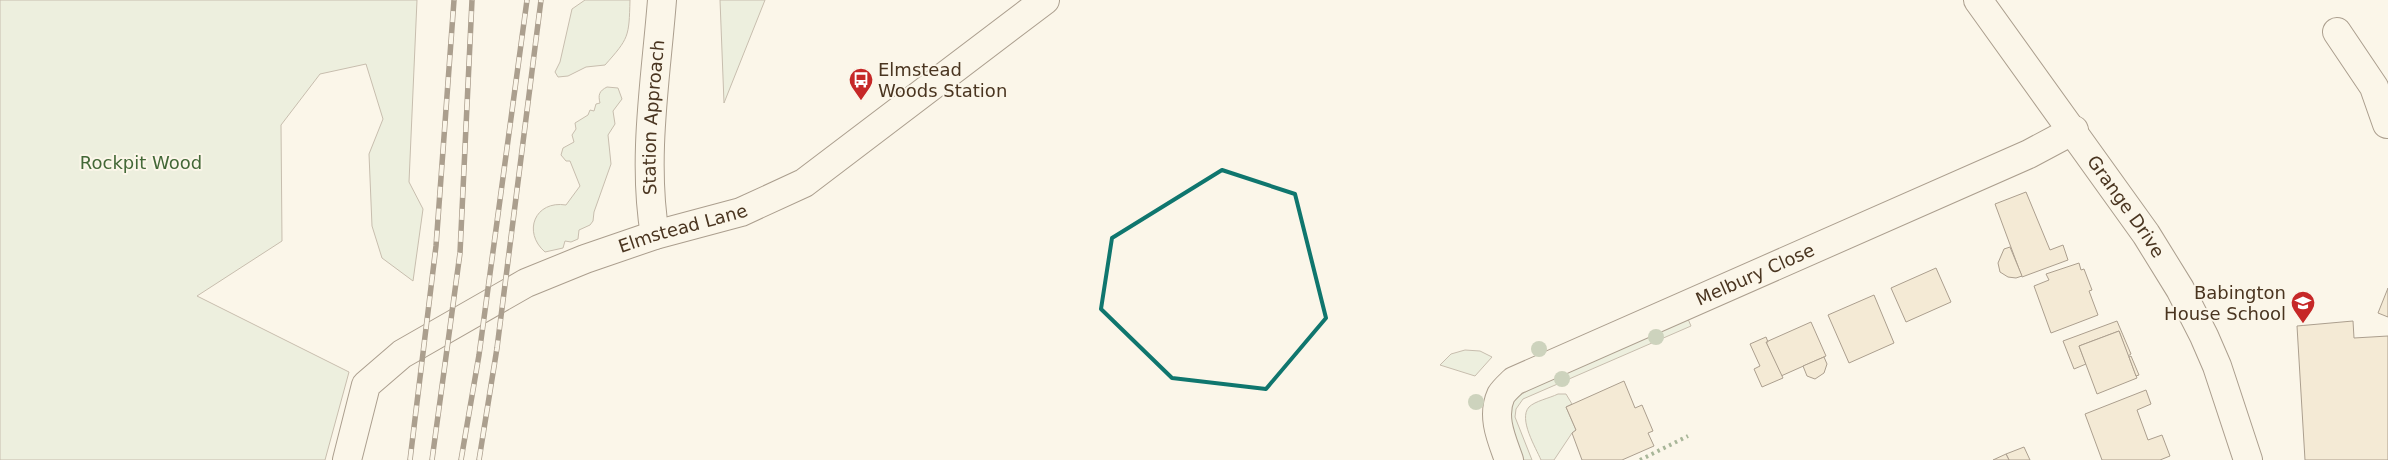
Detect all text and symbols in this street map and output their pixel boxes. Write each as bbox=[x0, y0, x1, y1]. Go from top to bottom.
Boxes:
street label: Station Approach bbox=[639, 39, 668, 196]
place label: Elmstead Woods Station bbox=[878, 59, 1007, 101]
bus stop icon: Elmstead Woods Station bbox=[848, 67, 874, 101]
street label: Grange Drive bbox=[2083, 151, 2169, 261]
park label: Rockpit Wood bbox=[80, 152, 202, 173]
street label: Elmstead Lane bbox=[615, 199, 751, 257]
street label: Melbury Close bbox=[1692, 239, 1817, 310]
place label: Babington House School bbox=[2164, 282, 2286, 324]
school or university icon: Babington House School bbox=[2290, 290, 2316, 324]

